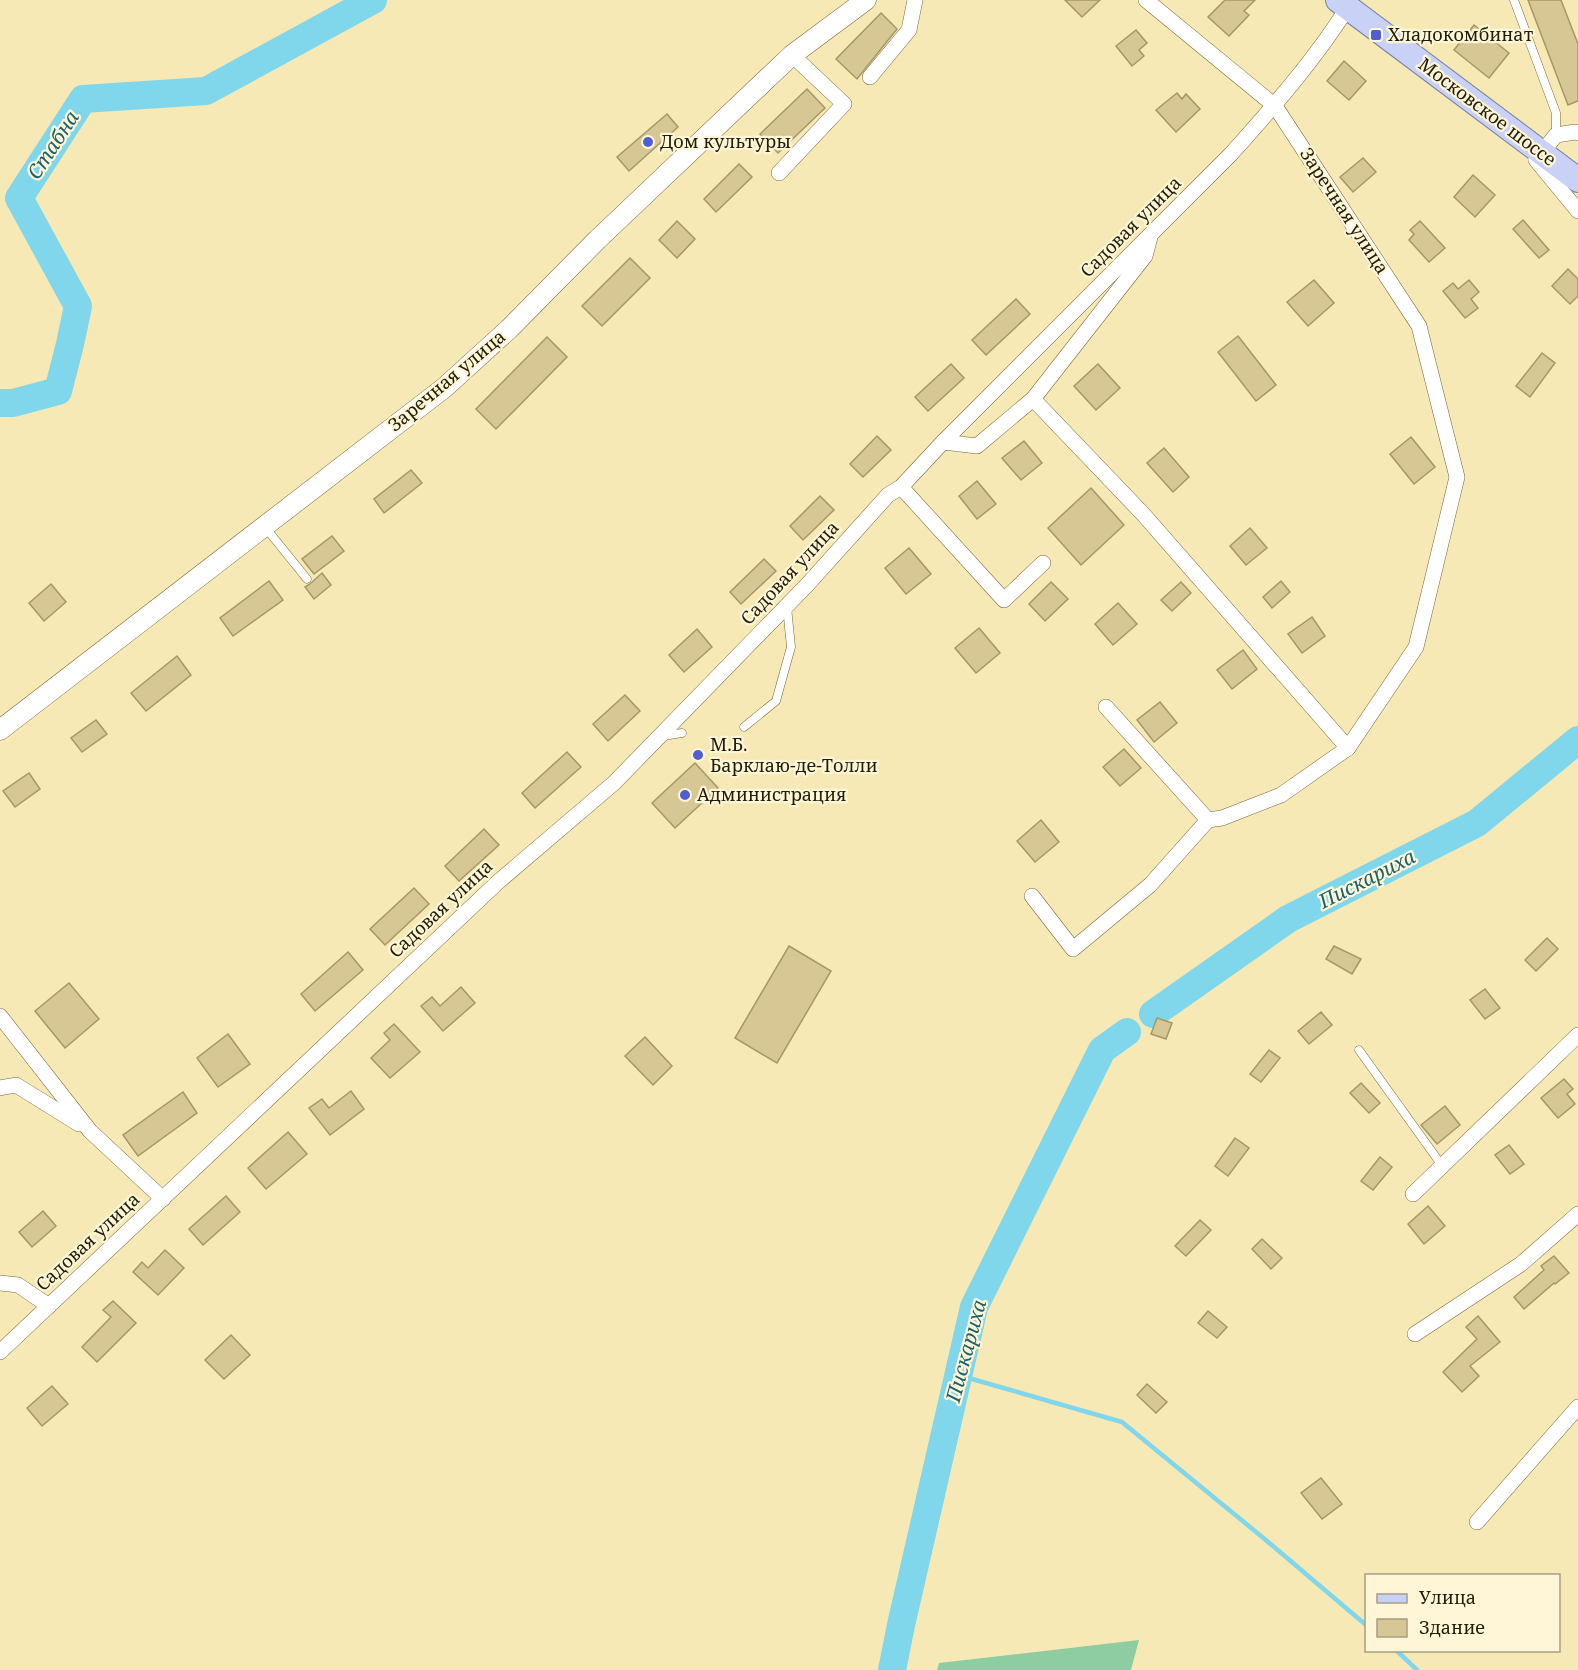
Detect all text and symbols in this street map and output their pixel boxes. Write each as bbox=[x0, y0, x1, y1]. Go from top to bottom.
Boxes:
place label: Хладокомбинат bbox=[1388, 22, 1534, 46]
marker: Хладокомбинат bbox=[1369, 28, 1383, 42]
street label: Московское шоссе bbox=[1414, 52, 1561, 171]
water label: Стабна bbox=[20, 105, 85, 184]
place label: Дом культуры bbox=[660, 129, 791, 153]
marker: Дом культуры bbox=[641, 135, 655, 149]
street label: Заречная улица bbox=[1295, 143, 1395, 278]
street label: Садовая улица bbox=[1075, 171, 1186, 282]
street label: Заречная улица bbox=[383, 324, 510, 436]
street label: Садовая улица bbox=[735, 515, 844, 629]
place label: М.Б. Барклаю-де-Толли bbox=[710, 732, 878, 777]
marker: М.Б. Барклаю-де-Толли bbox=[691, 748, 705, 762]
place label: Администрация bbox=[697, 782, 846, 806]
marker: Администрация bbox=[678, 788, 692, 802]
water label: Пискариха bbox=[1313, 843, 1420, 915]
street label: Садовая улица bbox=[383, 854, 497, 963]
street label: Садовая улица bbox=[30, 1187, 144, 1296]
water label: Пискариха bbox=[939, 1297, 992, 1406]
legend bbox=[1365, 1574, 1560, 1652]
text: Улица bbox=[1419, 1585, 1476, 1609]
text: Здание bbox=[1419, 1615, 1485, 1639]

